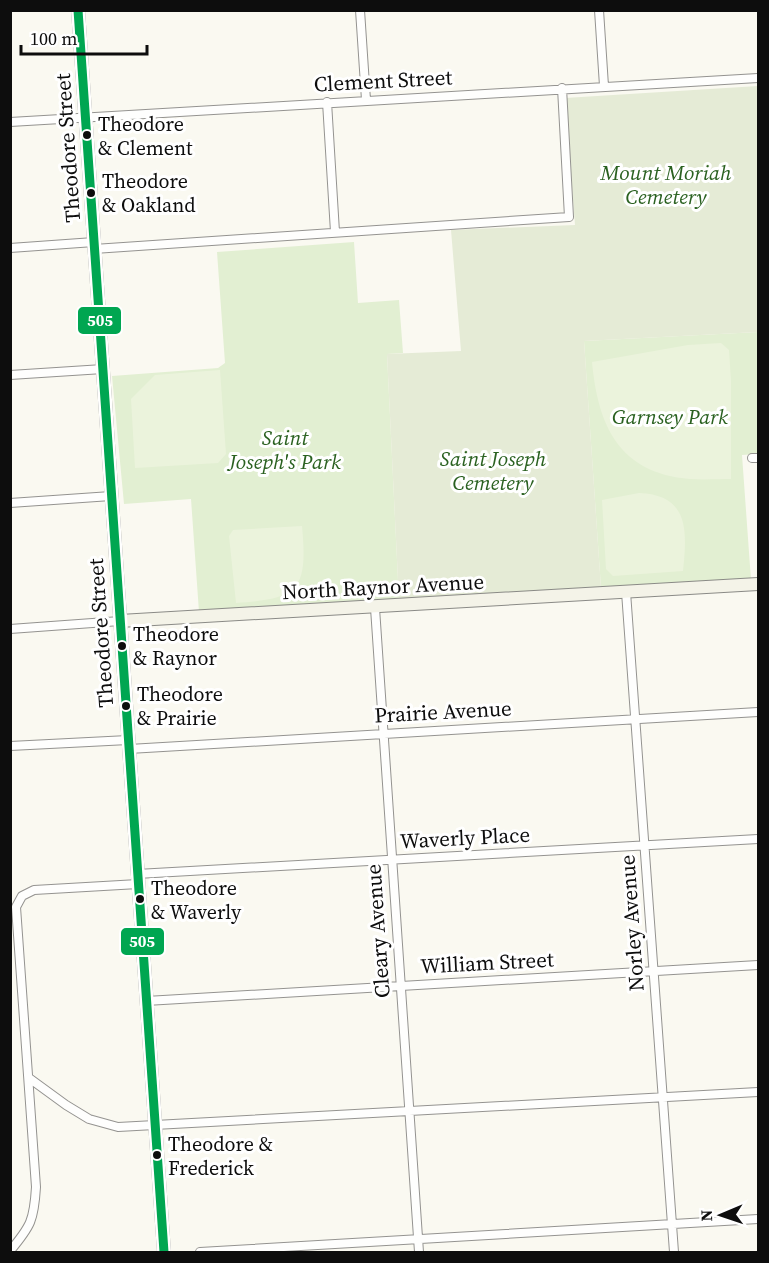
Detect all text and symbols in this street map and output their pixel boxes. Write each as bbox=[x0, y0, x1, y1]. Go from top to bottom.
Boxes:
scale bar bbox=[21, 18, 147, 56]
text: 100 m bbox=[30, 26, 77, 51]
street label: Clement Street bbox=[313, 62, 453, 99]
street label: Theodore Street bbox=[48, 72, 87, 224]
place label: Theodore & Clement bbox=[98, 110, 193, 162]
marker: Theodore & Clement bbox=[81, 129, 93, 141]
park label: Mount Moriah Cemetery bbox=[600, 158, 732, 211]
place label: Theodore & Oakland bbox=[102, 167, 196, 219]
marker: Theodore & Oakland bbox=[85, 187, 97, 199]
line badge: 505 bbox=[77, 306, 122, 335]
text: 505 bbox=[87, 309, 113, 331]
park label: Garnsey Park bbox=[612, 402, 728, 431]
park label: Saint Joseph's Park bbox=[226, 423, 341, 476]
park label: Saint Joseph Cemetery bbox=[440, 444, 547, 497]
street label: Theodore Street bbox=[81, 557, 120, 709]
street label: North Raynor Avenue bbox=[281, 567, 485, 606]
place label: Theodore & Raynor bbox=[133, 620, 219, 672]
marker: Theodore & Raynor bbox=[116, 640, 128, 652]
place label: Theodore & Prairie bbox=[137, 680, 223, 732]
street label: Prairie Avenue bbox=[374, 693, 512, 730]
marker: Theodore & Prairie bbox=[120, 700, 132, 712]
street label: Waverly Place bbox=[399, 820, 531, 855]
street label: Norley Avenue bbox=[612, 854, 651, 992]
street label: Cleary Avenue bbox=[358, 863, 397, 999]
place label: Theodore & Waverly bbox=[151, 874, 242, 926]
marker: Theodore & Waverly bbox=[134, 893, 146, 905]
line badge: 505 bbox=[120, 927, 165, 956]
text: 505 bbox=[129, 930, 155, 952]
street label: William Street bbox=[420, 945, 555, 980]
place label: Theodore & Frederick bbox=[168, 1130, 273, 1182]
marker: Theodore & Frederick bbox=[151, 1149, 163, 1161]
north arrow bbox=[691, 1185, 751, 1245]
text: N bbox=[695, 1209, 717, 1222]

